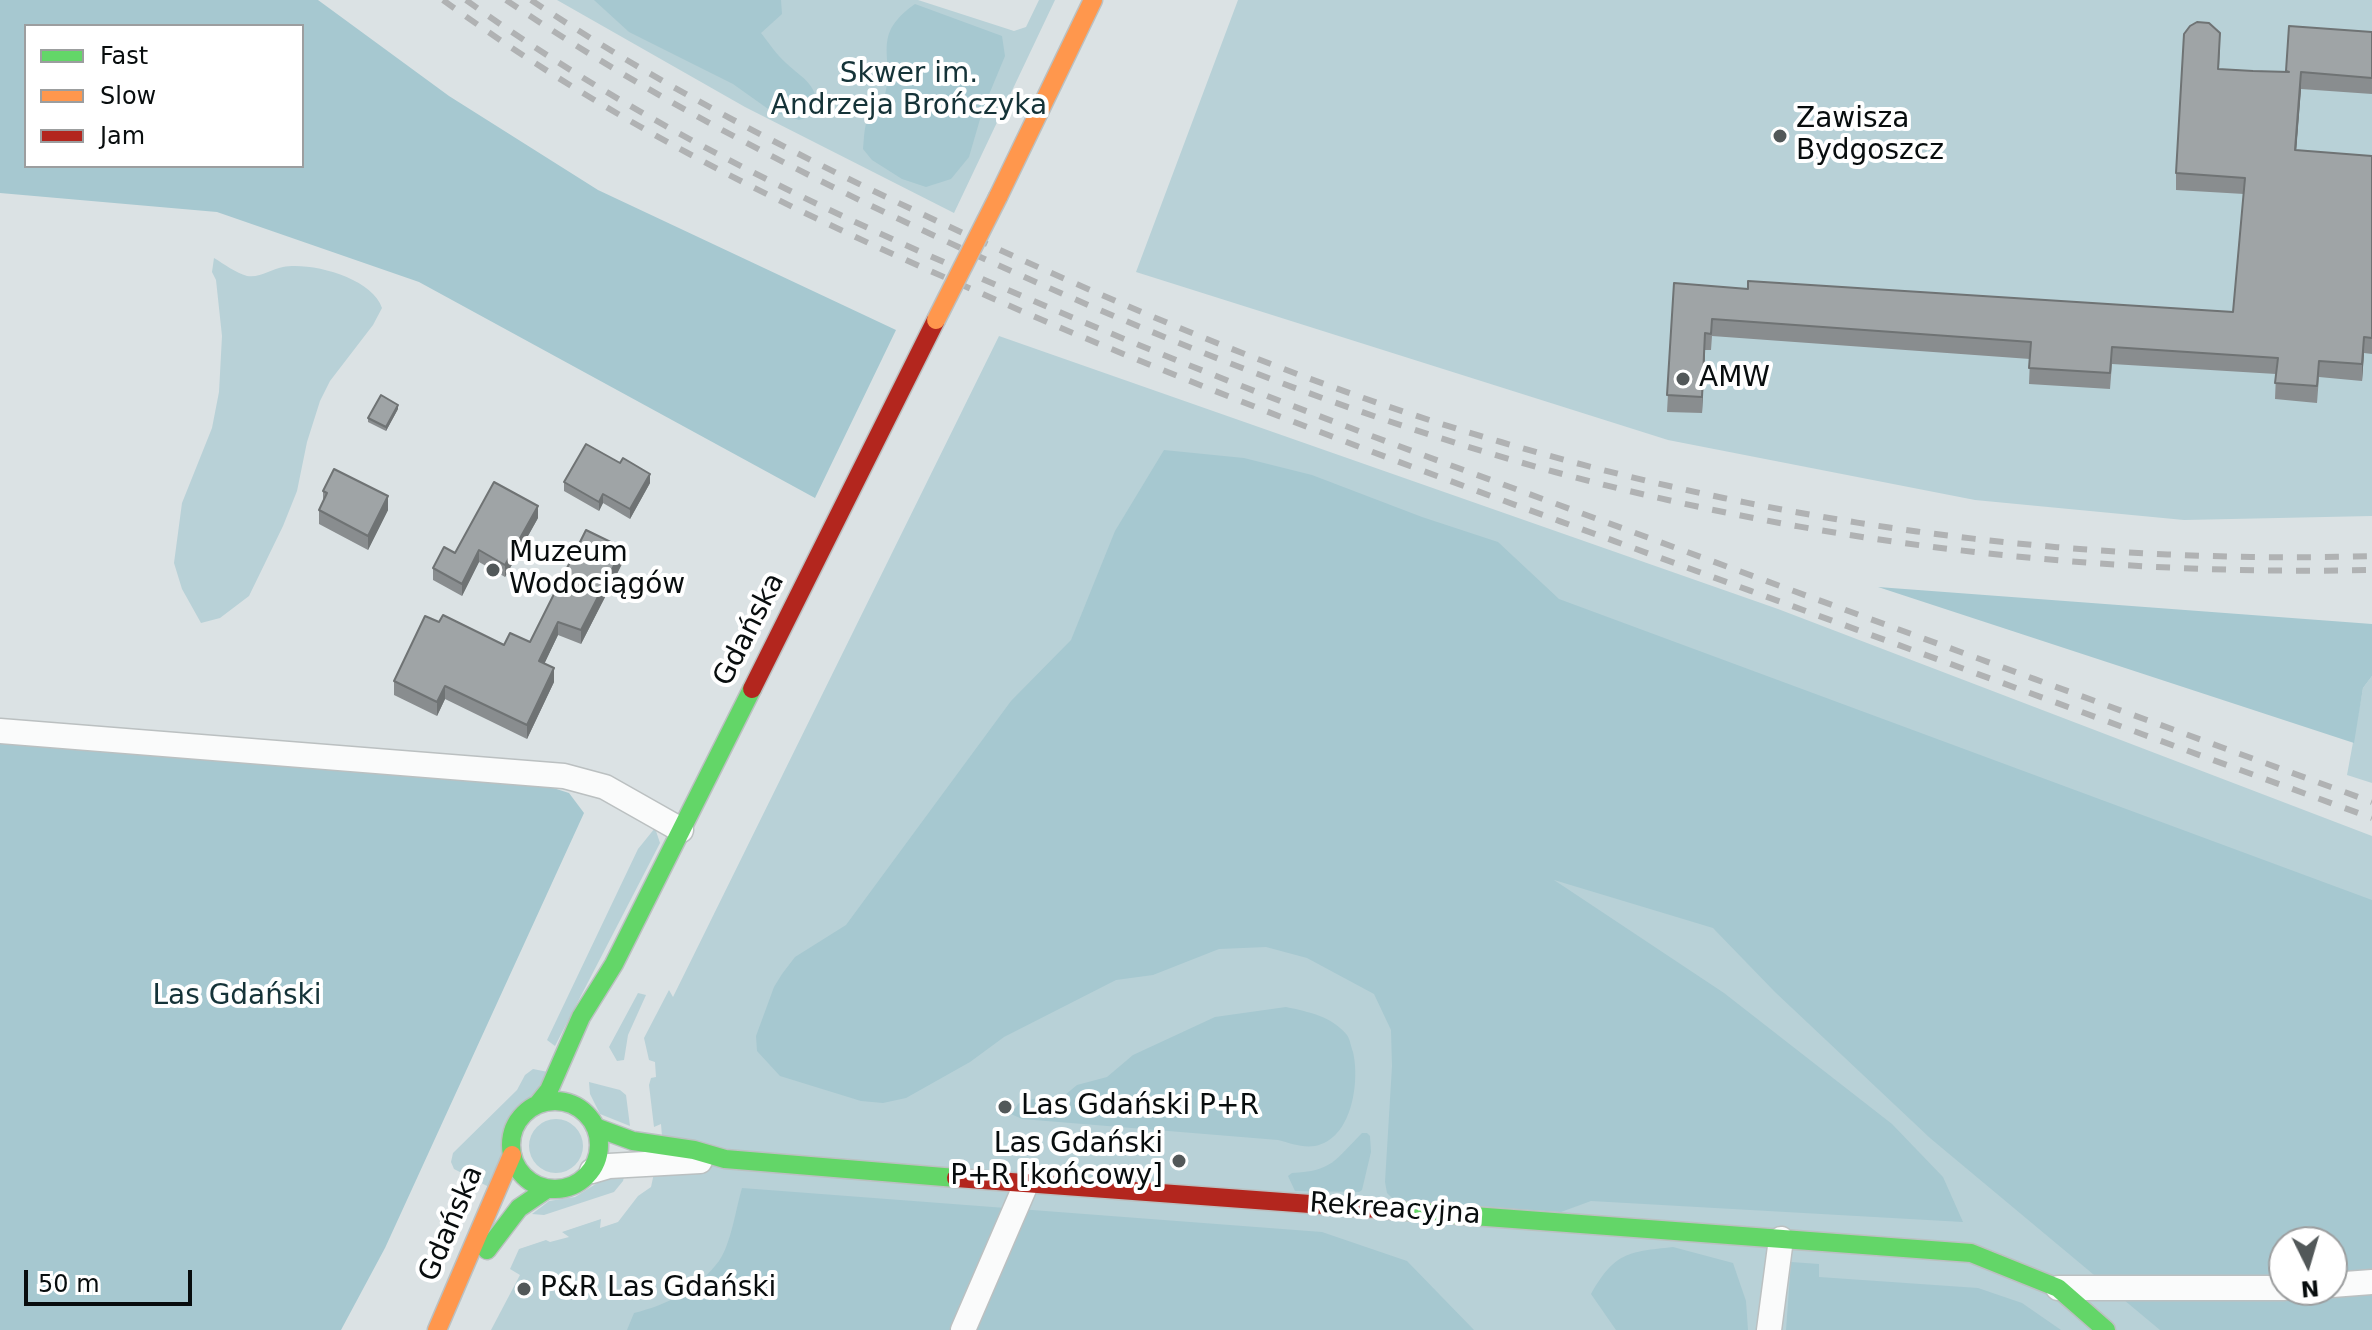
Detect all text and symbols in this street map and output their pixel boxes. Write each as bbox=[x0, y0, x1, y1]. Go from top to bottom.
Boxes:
legend bbox=[24, 24, 304, 168]
text: Fast bbox=[100, 42, 148, 70]
park label: Skwer im. Andrzeja Brończyka bbox=[771, 58, 1047, 124]
text: Slow bbox=[100, 82, 156, 110]
place label: Zawisza Bydgoszcz bbox=[1796, 103, 1944, 169]
text: Jam bbox=[100, 122, 145, 150]
marker: Zawisza Bydgoszcz bbox=[1771, 127, 1789, 145]
place label: AMW bbox=[1699, 362, 1770, 396]
marker: AMW bbox=[1674, 370, 1692, 388]
place label: Muzeum Wodociągów bbox=[509, 537, 685, 603]
marker: Muzeum Wodociągów bbox=[484, 561, 502, 579]
street label: Gdańska bbox=[707, 568, 793, 692]
park label: Las Gdański bbox=[152, 980, 322, 1014]
place label: Las Gdański P+R bbox=[1021, 1090, 1259, 1124]
marker: Las Gdański P+R bbox=[996, 1098, 1014, 1116]
place label: Las Gdański P+R [końcowy] bbox=[950, 1128, 1163, 1194]
marker: Las Gdański P+R [końcowy] bbox=[1170, 1152, 1188, 1170]
street label: Gdańska bbox=[413, 1161, 491, 1287]
street label: Rekreacyjna bbox=[1308, 1187, 1482, 1233]
north arrow bbox=[2268, 1226, 2348, 1306]
scale bar bbox=[28, 1254, 196, 1304]
text: 50 m bbox=[38, 1270, 100, 1298]
place label: P&R Las Gdański bbox=[540, 1272, 776, 1306]
text: N bbox=[2300, 1275, 2320, 1302]
marker: P&R Las Gdański bbox=[515, 1280, 533, 1298]

